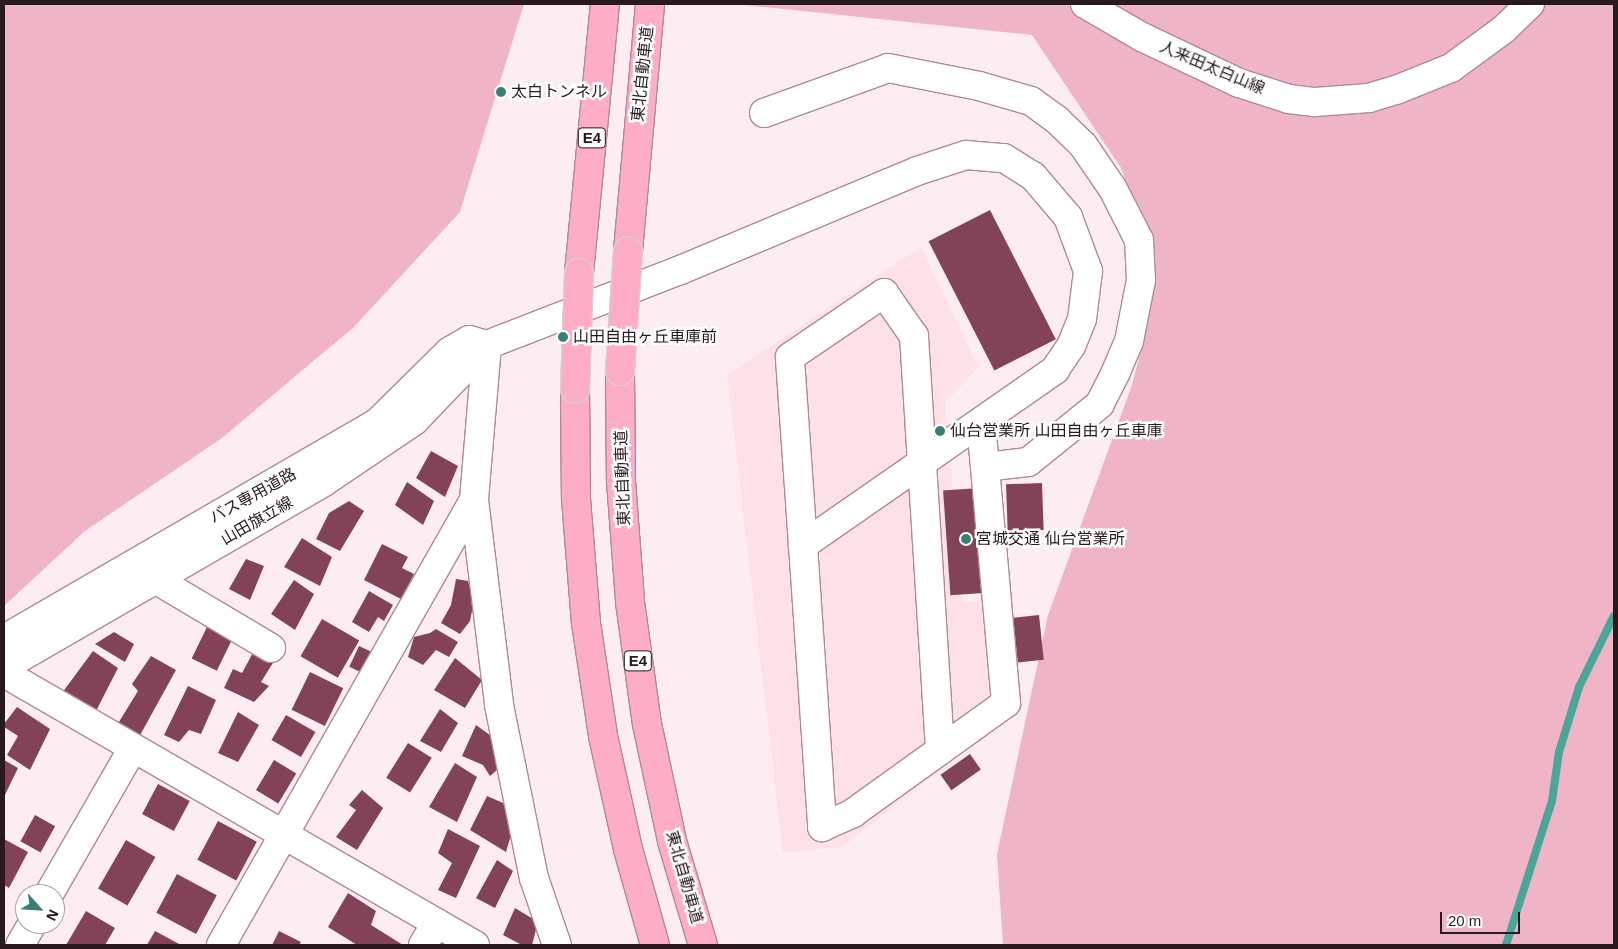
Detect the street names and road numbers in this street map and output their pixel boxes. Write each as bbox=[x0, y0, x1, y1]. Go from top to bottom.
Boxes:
street label: 東北自動車道 bbox=[628, 25, 658, 123]
street label: 人来田太白山線 bbox=[1157, 37, 1267, 99]
road number: E4 bbox=[577, 126, 607, 150]
street label: 東北自動車道 bbox=[612, 430, 634, 526]
street label: バス専用道路 bbox=[206, 464, 300, 528]
street label: 山田旗立線 bbox=[218, 493, 296, 549]
road number: E4 bbox=[623, 648, 653, 674]
street label: 東北自動車道 bbox=[662, 828, 706, 926]

